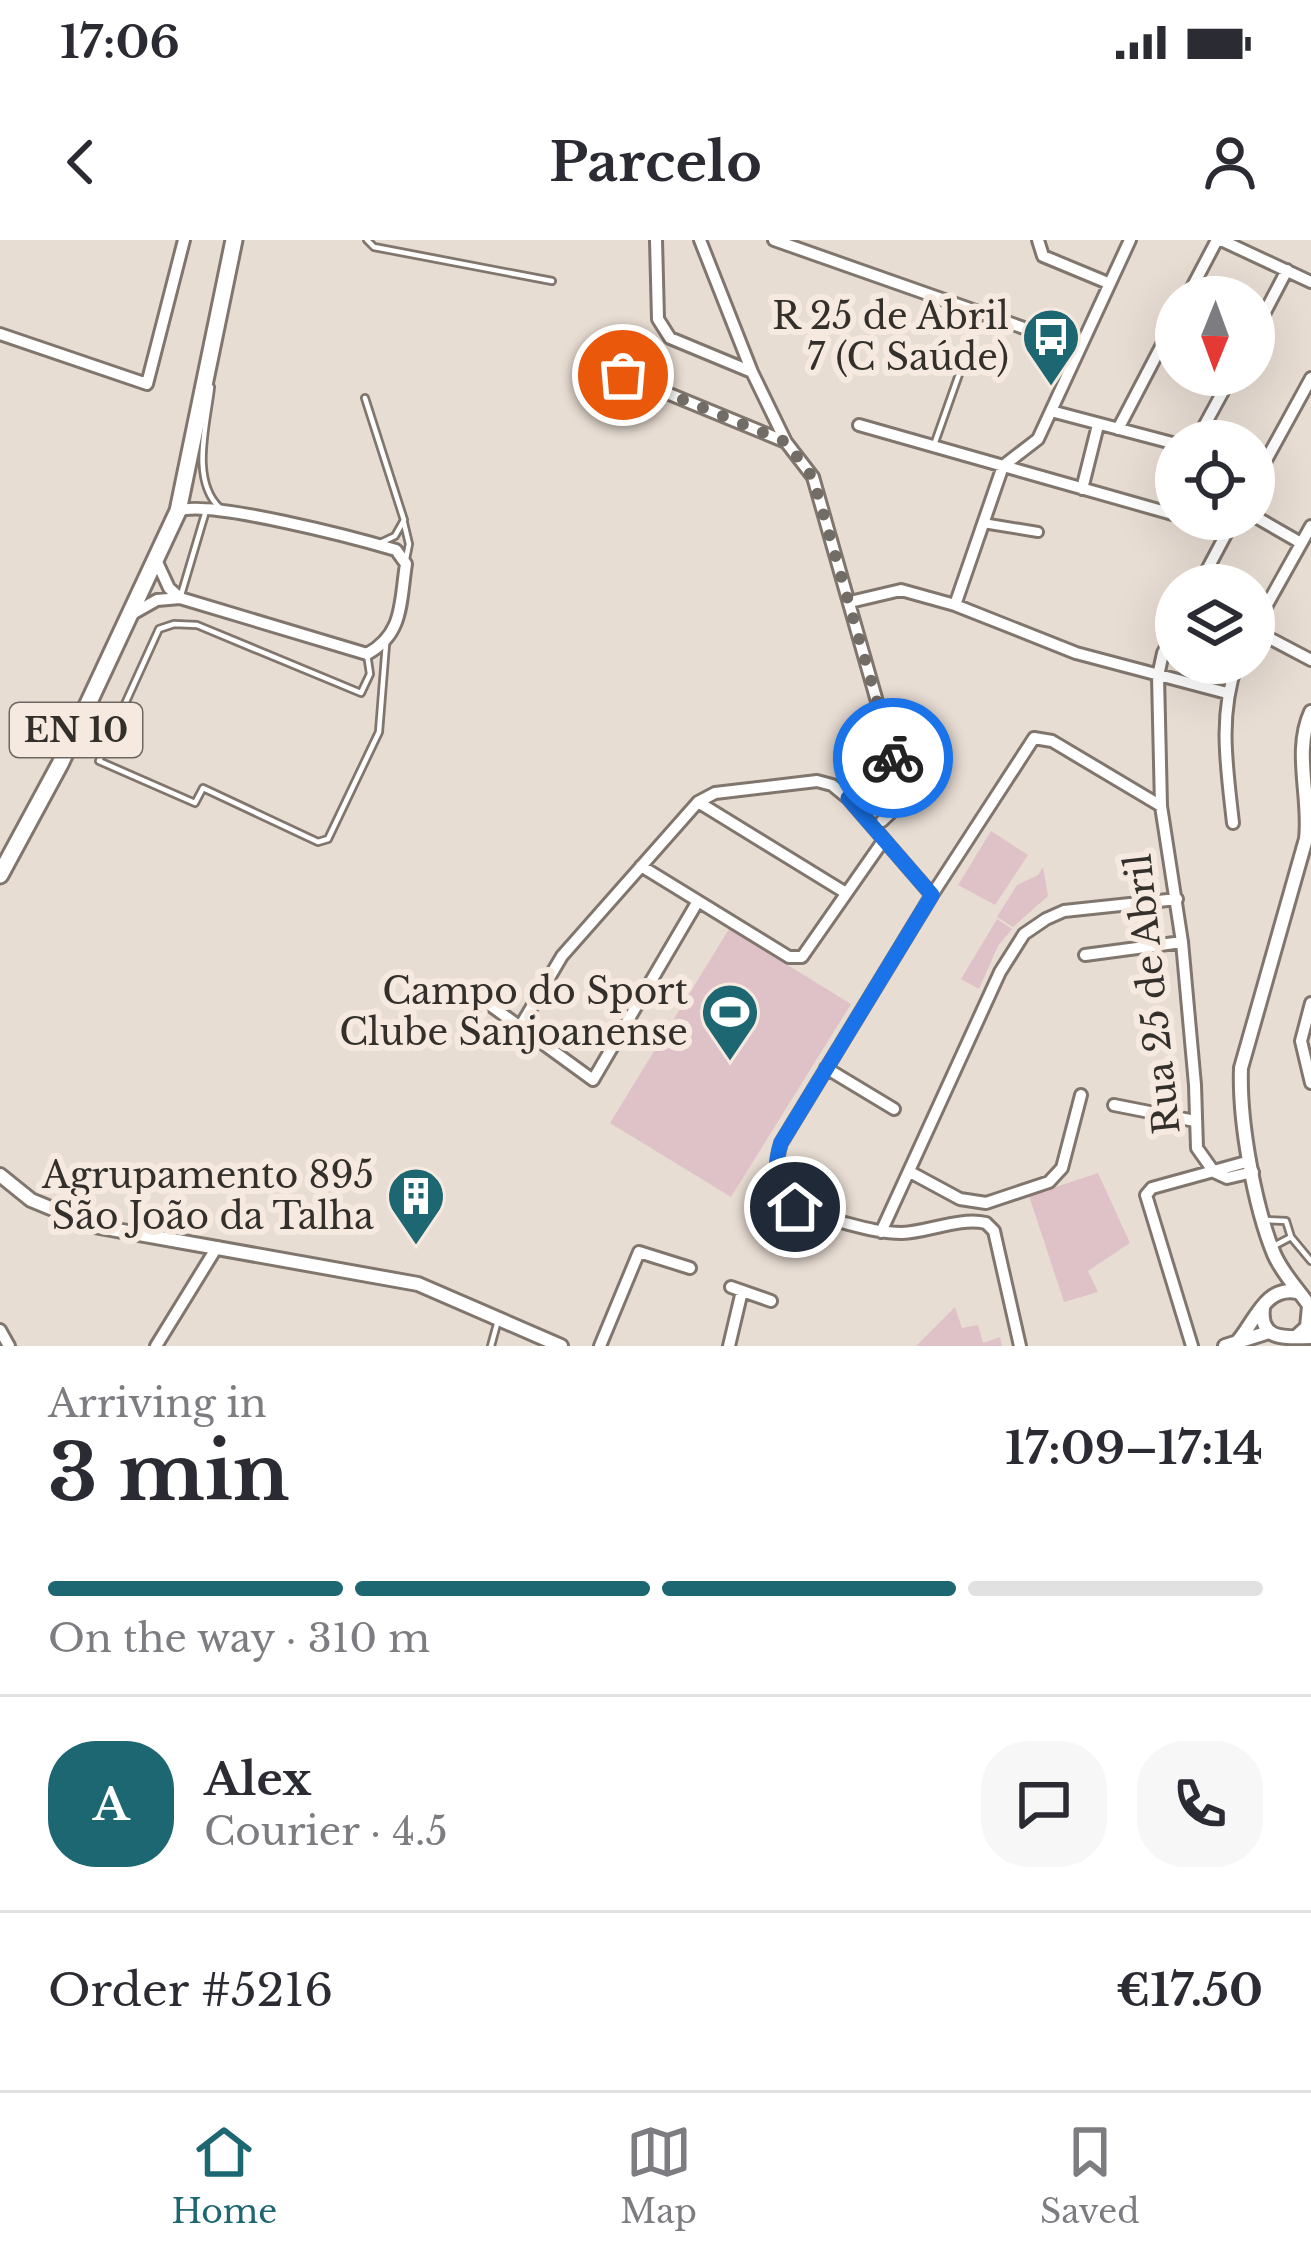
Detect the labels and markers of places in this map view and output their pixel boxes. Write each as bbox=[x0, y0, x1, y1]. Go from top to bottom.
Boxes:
place label: R 25 de Abril 7 (C Saúde) bbox=[772, 294, 1009, 380]
bus stop icon: R 25 de Abril 7 (C Saúde) bbox=[1020, 306, 1082, 388]
pin bbox=[572, 324, 674, 426]
place label: Campo do Sport Clube Sanjoanense bbox=[339, 969, 688, 1055]
sports icon: Campo do Sport Clube Sanjoanense bbox=[699, 981, 761, 1063]
place label: Agrupamento 895 São João da Talha bbox=[41, 1153, 374, 1239]
pin bbox=[744, 1156, 846, 1258]
building icon: Agrupamento 895 São João da Talha bbox=[385, 1165, 447, 1247]

